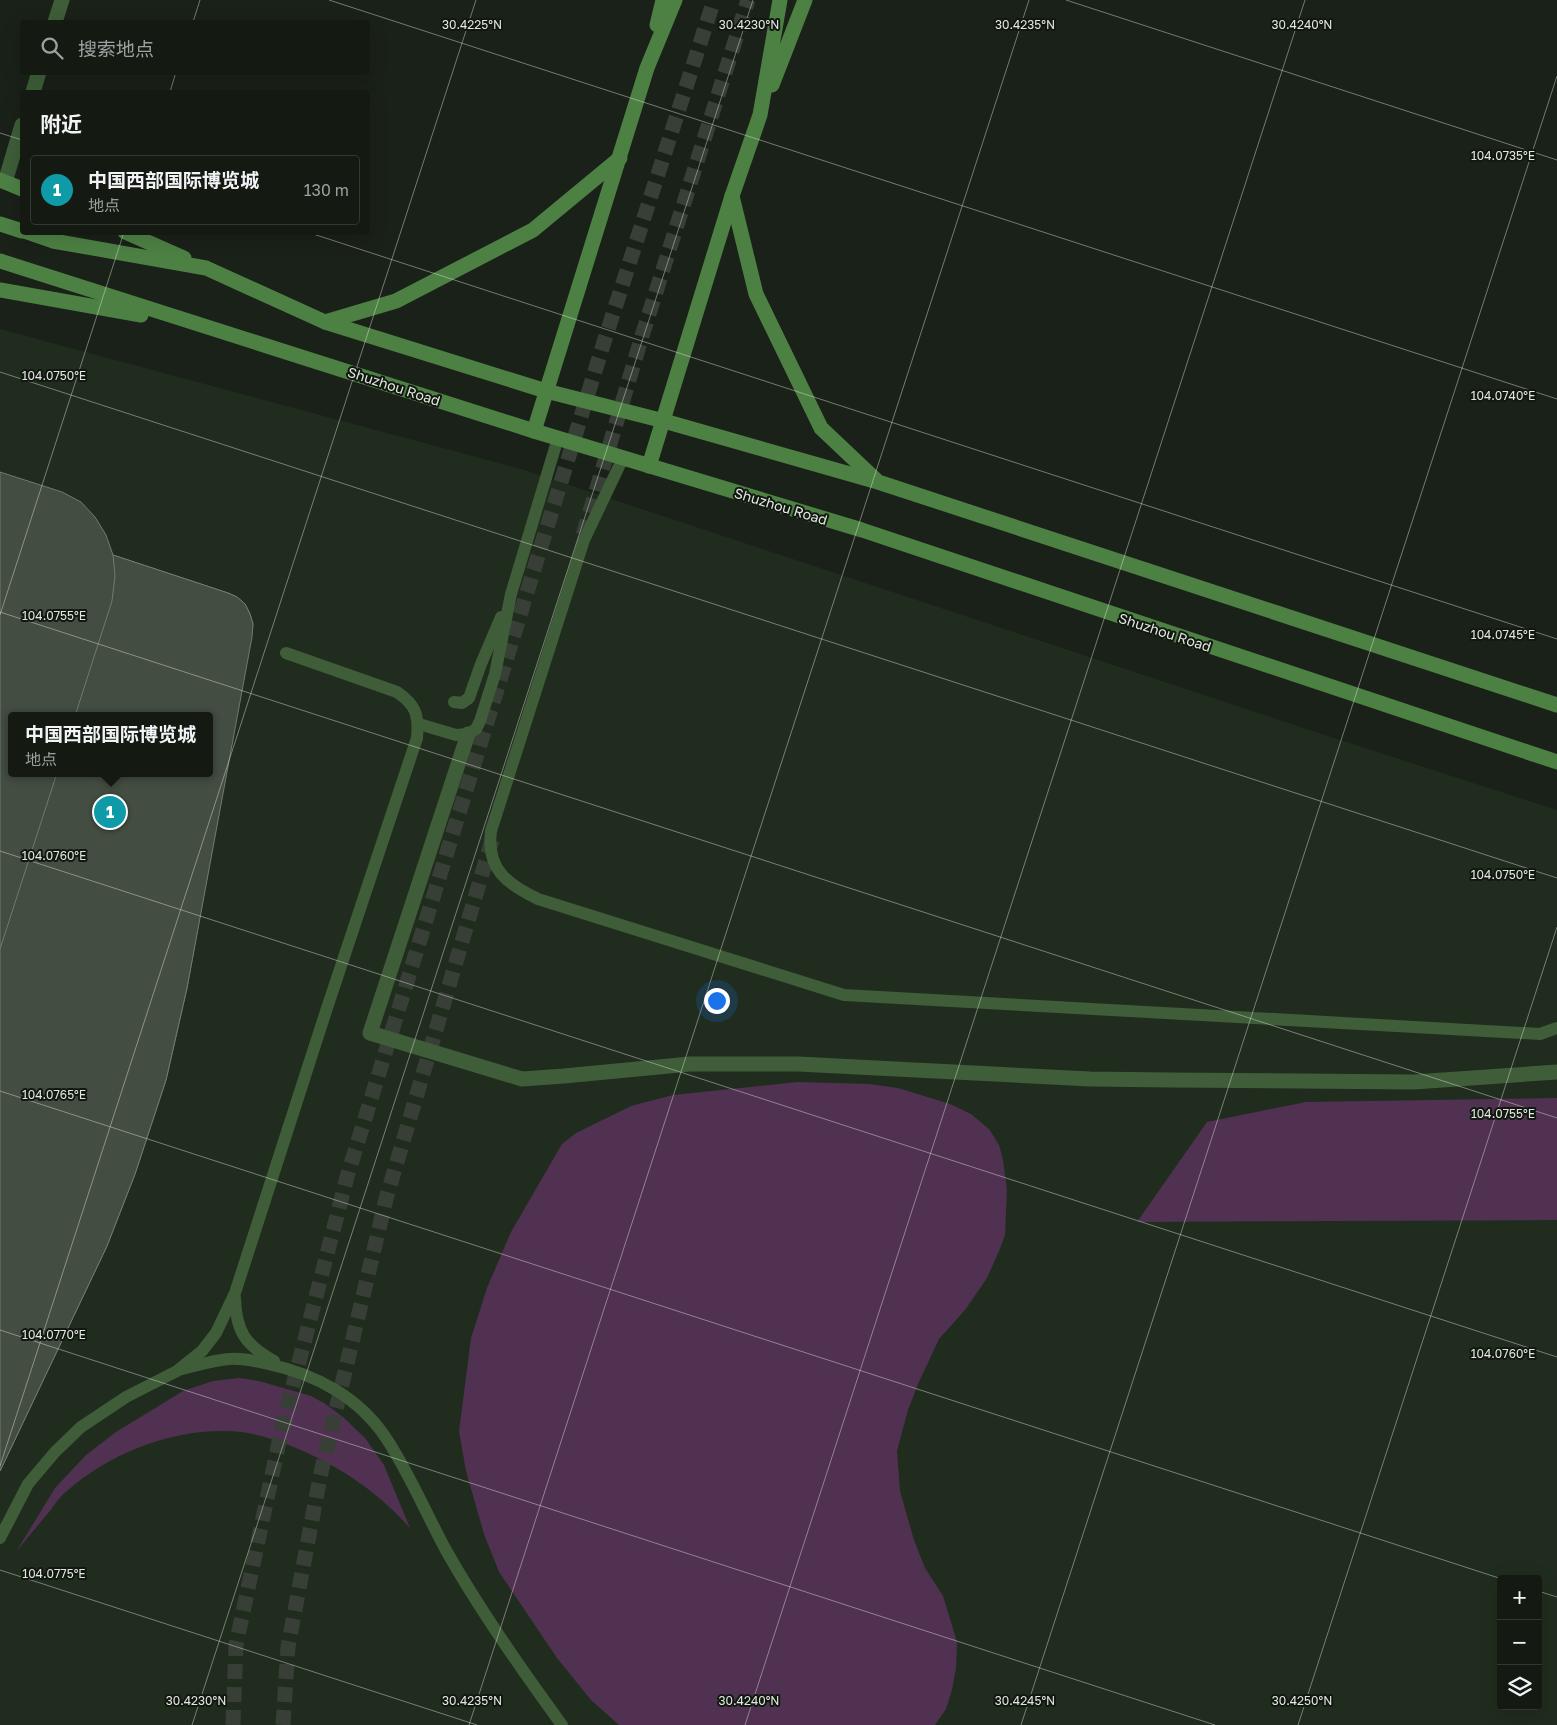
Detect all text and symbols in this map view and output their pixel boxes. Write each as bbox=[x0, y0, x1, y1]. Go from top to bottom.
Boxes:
text: 30.4225°N bbox=[442, 17, 502, 32]
text: 30.4230°N bbox=[719, 17, 779, 32]
text: 30.4235°N bbox=[995, 17, 1055, 32]
text: 30.4240°N bbox=[1272, 17, 1332, 32]
search box bbox=[20, 20, 370, 75]
icon: search bbox=[38, 34, 66, 62]
text: 搜索地点 bbox=[78, 37, 154, 60]
text: 附近 bbox=[40, 111, 82, 137]
text: 104.0735°E bbox=[1471, 148, 1535, 163]
text: 中国西部国际博览城 bbox=[88, 168, 259, 191]
text: 1 bbox=[53, 180, 61, 200]
text: 130 m bbox=[304, 180, 349, 200]
text: 地点 bbox=[88, 195, 120, 215]
street label: Shuzhou Road bbox=[345, 363, 443, 409]
text: 104.0750°E bbox=[22, 368, 86, 383]
text: 104.0740°E bbox=[1471, 388, 1535, 403]
street label: Shuzhou Road bbox=[732, 484, 830, 528]
text: 104.0755°E bbox=[22, 608, 86, 623]
street label: Shuzhou Road bbox=[1116, 609, 1214, 655]
text: 104.0745°E bbox=[1471, 627, 1535, 642]
popup bbox=[8, 712, 213, 777]
text: 中国西部国际博览城 bbox=[25, 722, 196, 745]
text: 地点 bbox=[25, 749, 57, 769]
pin: 1 bbox=[94, 793, 126, 831]
text: 104.0760°E bbox=[22, 848, 86, 863]
text: 104.0750°E bbox=[1471, 867, 1535, 882]
your location bbox=[704, 988, 730, 1014]
text: 104.0765°E bbox=[22, 1087, 86, 1102]
text: 104.0755°E bbox=[1471, 1106, 1535, 1121]
text: 104.0770°E bbox=[22, 1327, 86, 1342]
text: 104.0760°E bbox=[1471, 1346, 1535, 1361]
text: 104.0775°E bbox=[22, 1566, 86, 1581]
map controls bbox=[1497, 1575, 1542, 1710]
button: + bbox=[1497, 1575, 1542, 1620]
button: − bbox=[1497, 1620, 1542, 1665]
button: layers bbox=[1497, 1665, 1542, 1710]
text: 30.4230°N bbox=[166, 1693, 226, 1708]
text: 30.4235°N bbox=[442, 1693, 502, 1708]
text: 30.4240°N bbox=[719, 1693, 779, 1708]
text: 30.4245°N bbox=[995, 1693, 1055, 1708]
text: 30.4250°N bbox=[1272, 1693, 1332, 1708]

